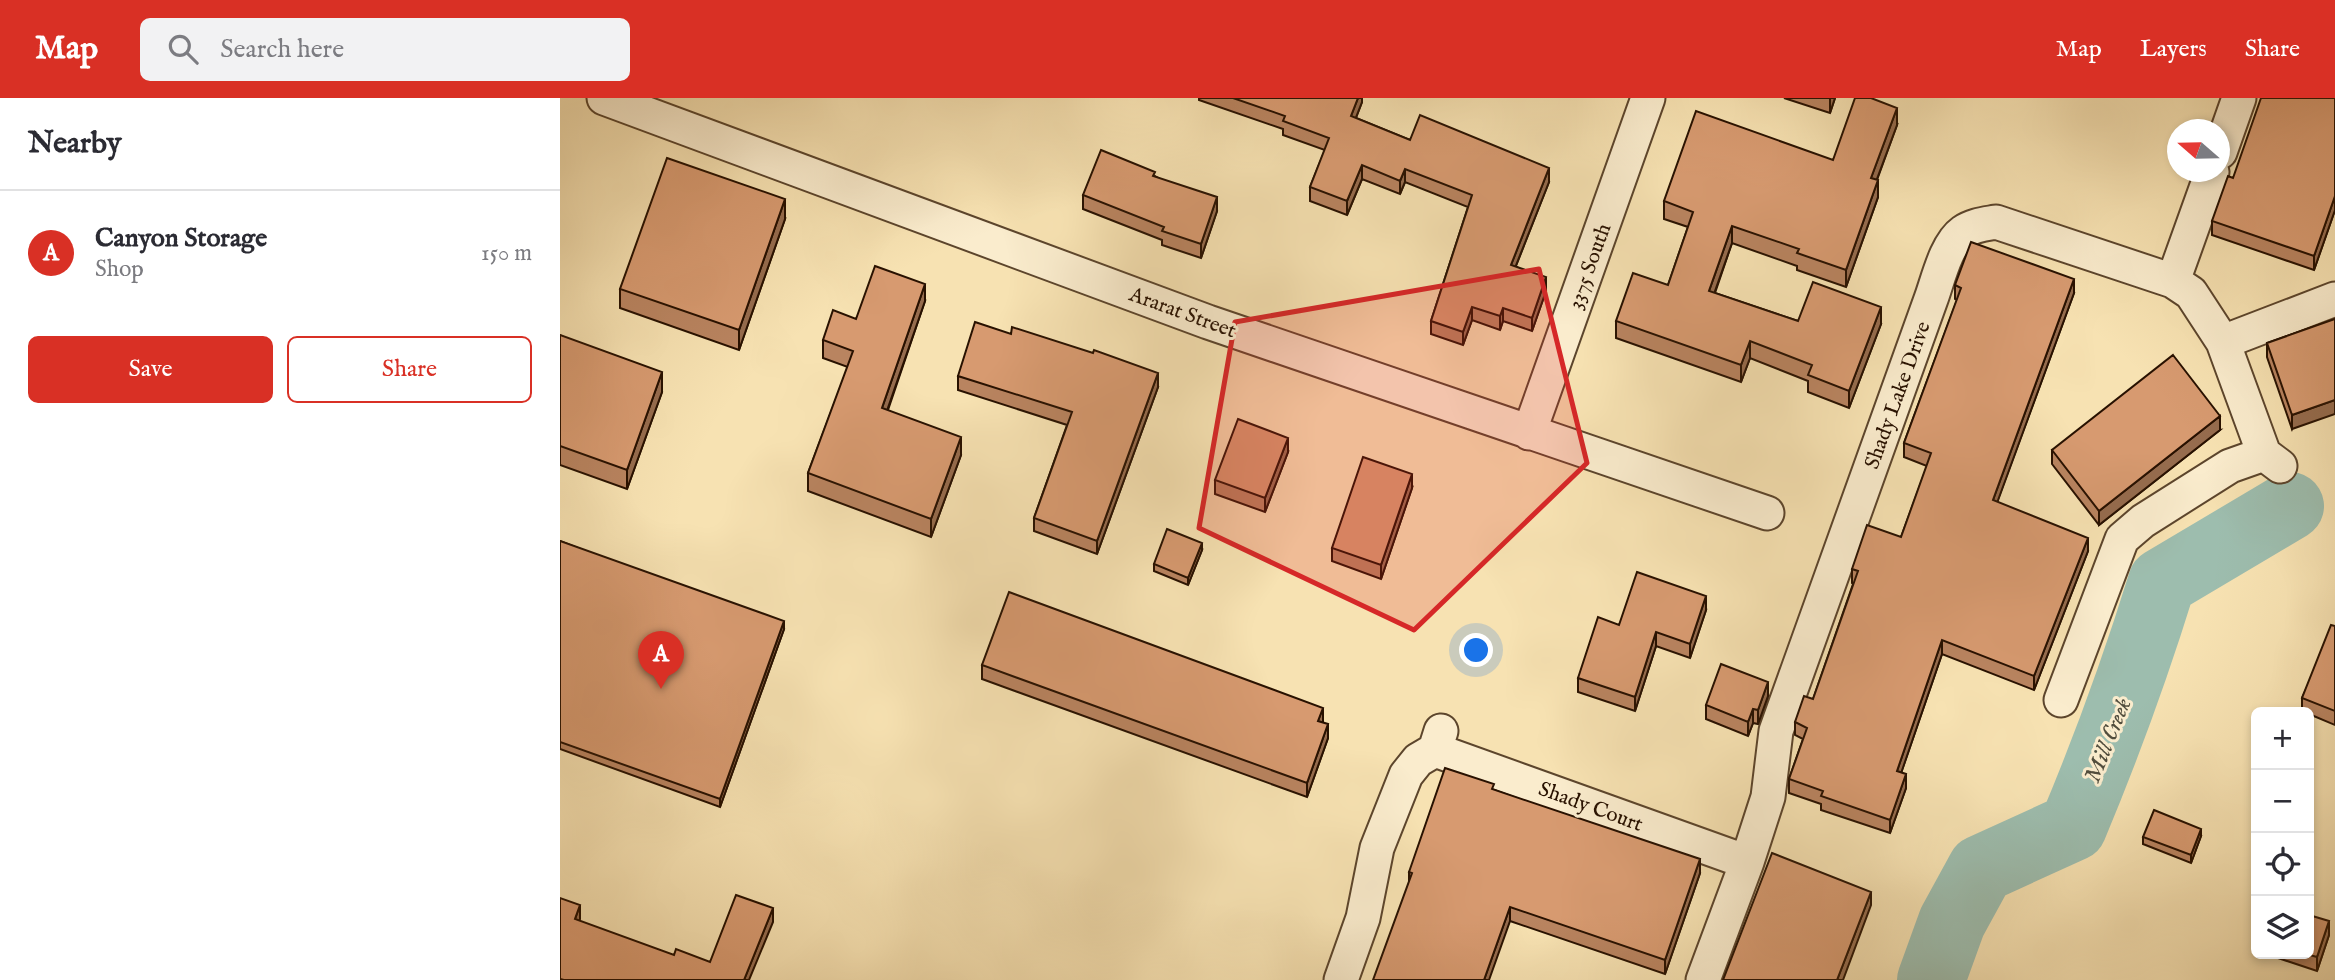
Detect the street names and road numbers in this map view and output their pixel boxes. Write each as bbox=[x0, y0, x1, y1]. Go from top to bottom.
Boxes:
street label: 3375 South bbox=[1563, 220, 1618, 313]
street label: Ararat Street bbox=[1124, 281, 1240, 345]
street label: Shady Lake Drive bbox=[1859, 318, 1938, 473]
street label: Shady Court bbox=[1535, 776, 1646, 839]

